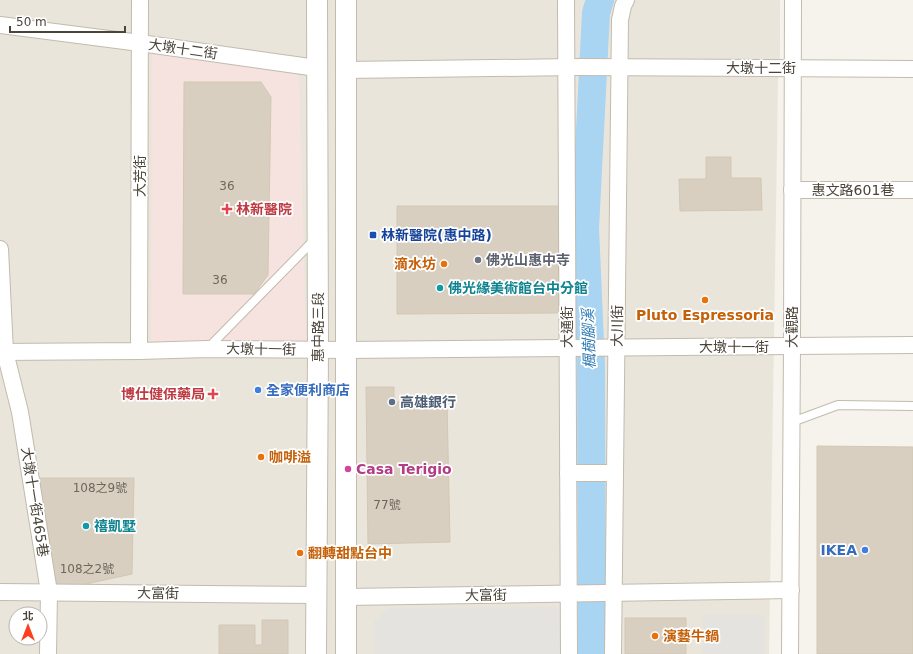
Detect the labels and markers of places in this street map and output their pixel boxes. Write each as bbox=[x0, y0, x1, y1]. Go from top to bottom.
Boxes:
place label: 林新醫院 bbox=[236, 201, 292, 217]
marker: 林新醫院 bbox=[221, 203, 233, 215]
place label: 林新醫院(惠中路) bbox=[381, 227, 492, 243]
marker: 林新醫院(惠中路) bbox=[368, 230, 378, 240]
place label: 佛光山惠中寺 bbox=[486, 252, 570, 268]
marker: 佛光山惠中寺 bbox=[473, 255, 483, 265]
place label: 滴水坊 bbox=[394, 256, 436, 272]
marker: 滴水坊 bbox=[439, 259, 449, 269]
place label: 佛光緣美術館台中分館 bbox=[448, 280, 588, 296]
marker: 佛光緣美術館台中分館 bbox=[435, 283, 445, 293]
marker: Pluto Espressoria bbox=[700, 295, 710, 305]
place label: Pluto Espressoria bbox=[636, 307, 774, 323]
place label: 全家便利商店 bbox=[266, 382, 350, 398]
marker: 全家便利商店 bbox=[253, 385, 263, 395]
place label: 博仕健保藥局 bbox=[121, 386, 205, 402]
marker: 博仕健保藥局 bbox=[208, 389, 218, 399]
place label: 高雄銀行 bbox=[400, 394, 456, 410]
marker: 高雄銀行 bbox=[387, 397, 397, 407]
place label: 咖啡溢 bbox=[269, 449, 311, 465]
marker: 咖啡溢 bbox=[256, 452, 266, 462]
place label: Casa Terigio bbox=[356, 461, 452, 477]
marker: Casa Terigio bbox=[343, 464, 353, 474]
place label: 禧凱墅 bbox=[94, 518, 136, 534]
marker: 禧凱墅 bbox=[81, 521, 91, 531]
place label: IKEA bbox=[821, 542, 857, 558]
place label: 翻轉甜點台中 bbox=[307, 545, 392, 561]
marker: IKEA bbox=[860, 545, 870, 555]
marker: 翻轉甜點台中 bbox=[295, 548, 305, 558]
place label: 演藝牛鍋 bbox=[663, 628, 719, 644]
marker: 演藝牛鍋 bbox=[650, 631, 660, 641]

